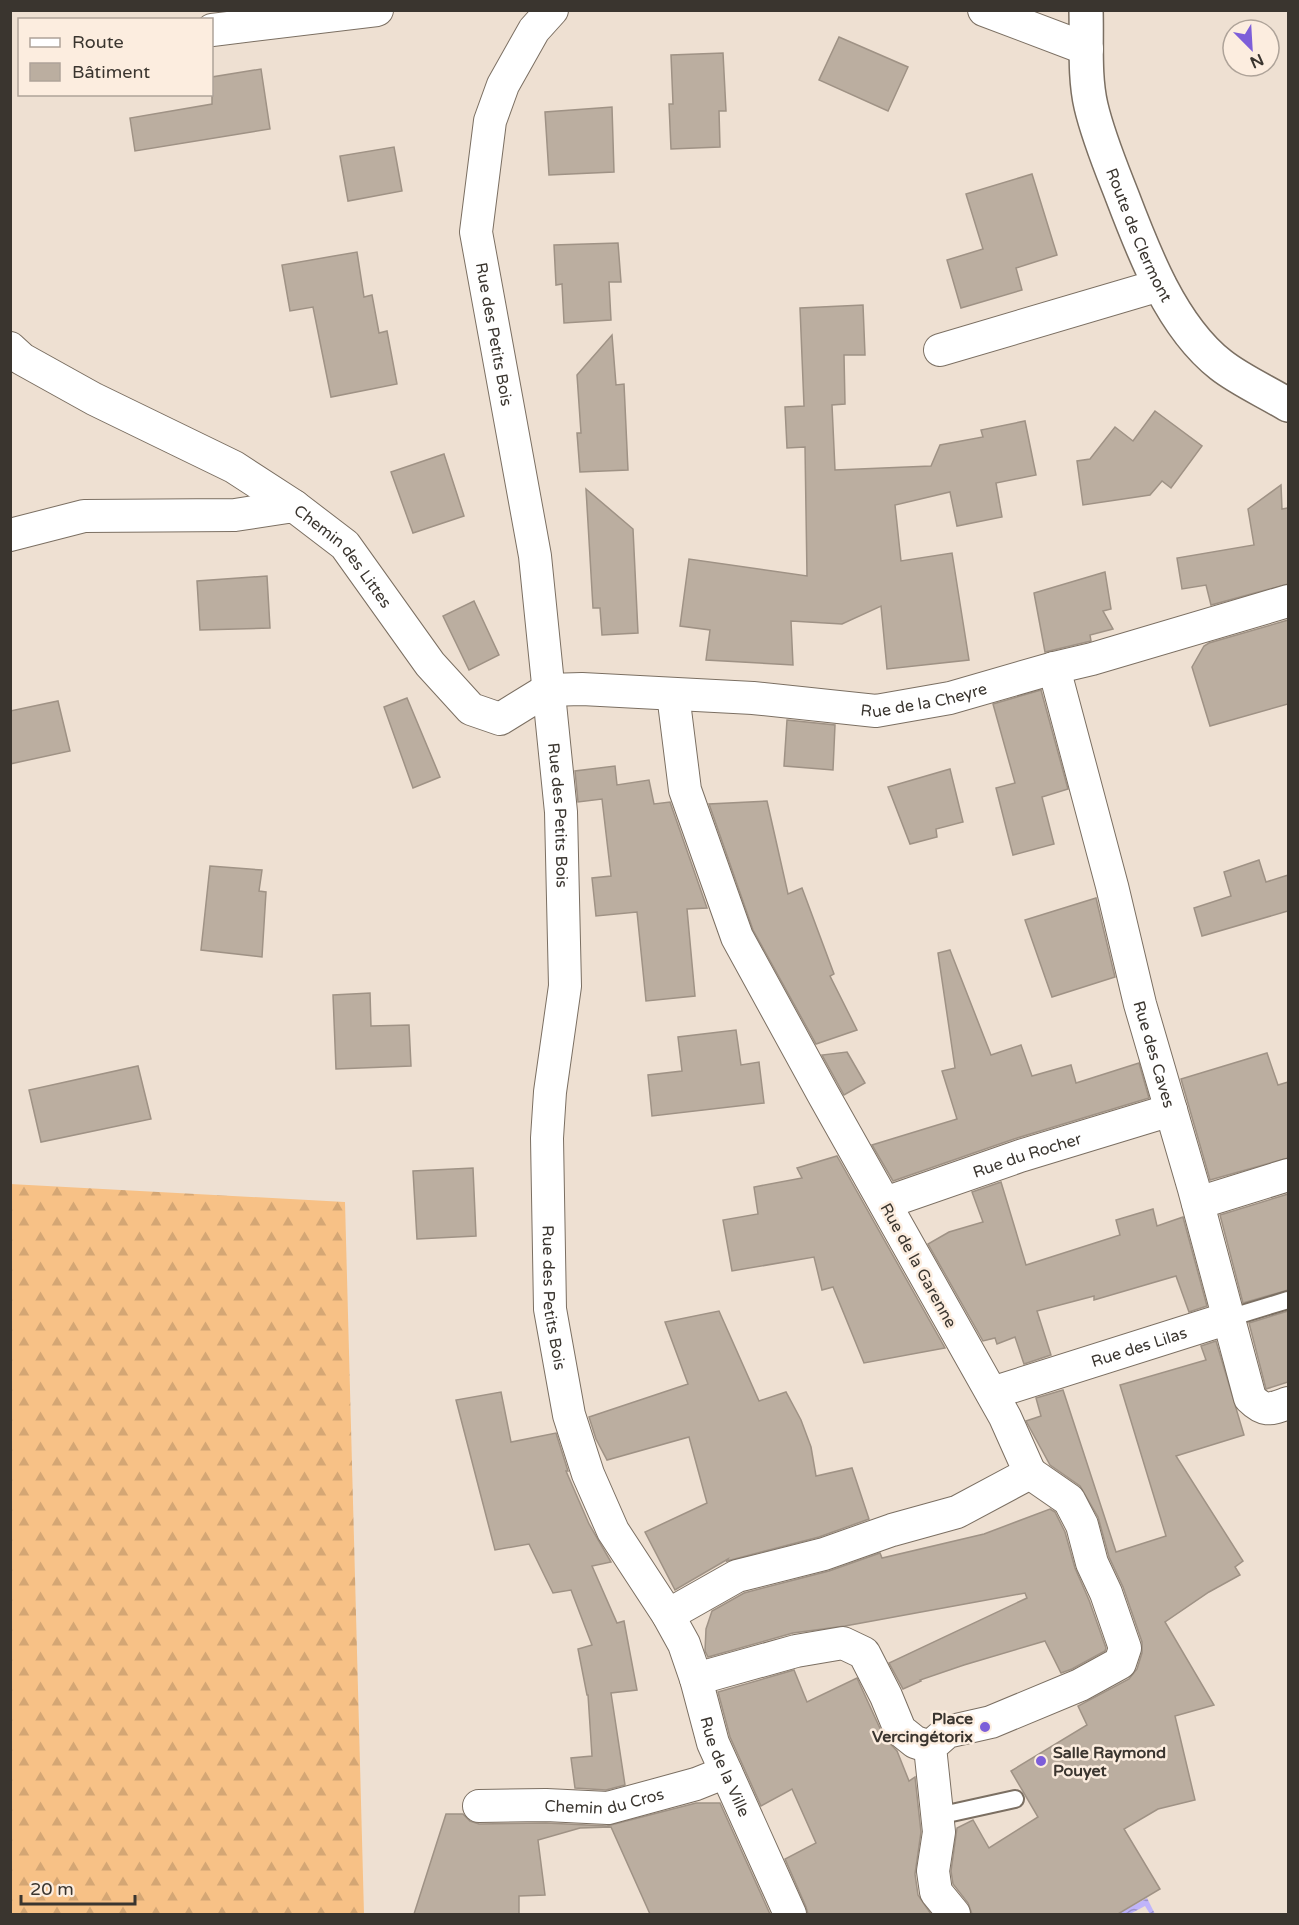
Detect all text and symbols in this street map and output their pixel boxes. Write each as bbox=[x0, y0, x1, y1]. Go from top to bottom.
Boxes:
legend bbox=[18, 18, 213, 96]
north arrow bbox=[1221, 18, 1281, 78]
text: Route bbox=[72, 31, 124, 53]
text: N bbox=[1247, 49, 1267, 73]
text: Bâtiment bbox=[72, 61, 150, 83]
street label: Route de Clermont bbox=[1101, 165, 1176, 306]
street label: Rue des Petits Bois bbox=[471, 261, 516, 408]
street label: Chemin des Littes bbox=[290, 501, 396, 612]
street label: Rue de la Cheyre bbox=[860, 679, 989, 723]
street label: Rue des Petits Bois bbox=[543, 742, 572, 888]
street label: Rue des Caves bbox=[1129, 998, 1179, 1110]
street label: Rue du Rocher bbox=[970, 1129, 1085, 1183]
street label: Rue de la Garenne bbox=[876, 1200, 961, 1331]
street label: Rue des Petits Bois bbox=[538, 1225, 570, 1372]
street label: Rue des Lilas bbox=[1089, 1323, 1189, 1372]
place label: Place Vercingétorix bbox=[872, 1709, 973, 1747]
street label: Rue de la Ville bbox=[695, 1714, 754, 1820]
marker: Place Vercingétorix bbox=[978, 1720, 992, 1734]
place label: Salle Raymond Pouyet bbox=[1053, 1743, 1166, 1781]
marker: Salle Raymond Pouyet bbox=[1034, 1754, 1048, 1768]
street label: Chemin du Cros bbox=[544, 1784, 666, 1819]
scale bar bbox=[21, 1868, 135, 1906]
text: 20 m bbox=[30, 1878, 74, 1900]

